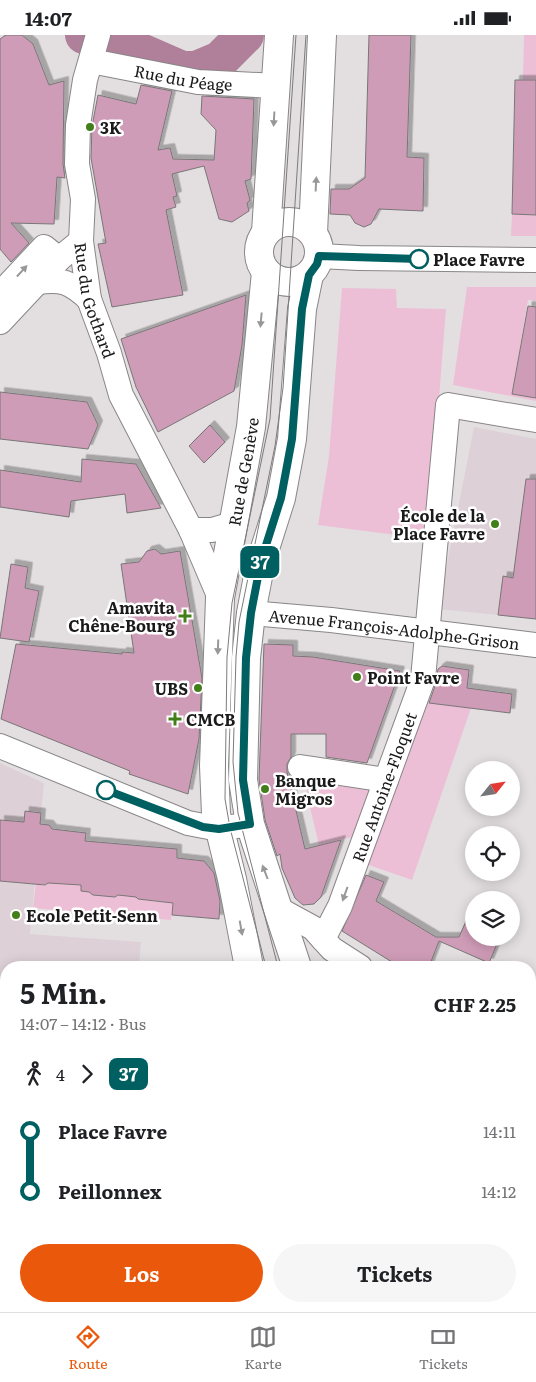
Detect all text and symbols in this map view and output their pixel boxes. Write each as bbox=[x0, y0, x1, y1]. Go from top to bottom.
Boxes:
text: 14:07 bbox=[25, 4, 72, 32]
street label: Rue du Péage bbox=[132, 58, 233, 96]
one-way arrow bbox=[269, 111, 277, 127]
place label: 3K bbox=[100, 115, 122, 139]
marker: 3K bbox=[84, 121, 96, 133]
one-way arrow bbox=[312, 176, 320, 192]
street label: Rue du Gothard bbox=[69, 241, 122, 362]
place label: Place Favre bbox=[433, 247, 525, 271]
marker: Place Favre bbox=[409, 249, 429, 269]
one-way arrow bbox=[16, 265, 28, 277]
one-way arrow bbox=[257, 313, 265, 329]
street label: Rue de Genève bbox=[221, 416, 264, 528]
place label: École de la Place Favre bbox=[393, 503, 486, 545]
marker: École de la Place Favre bbox=[489, 518, 501, 530]
line badge: 37 bbox=[238, 546, 282, 578]
text: 37 bbox=[250, 548, 270, 575]
place label: Amavita Chêne-Bourg bbox=[68, 595, 176, 637]
street label: Avenue François-Adolphe-Grison bbox=[268, 603, 521, 655]
marker: Amavita Chêne-Bourg bbox=[179, 610, 191, 622]
one-way arrow bbox=[214, 639, 222, 655]
place label: Point Favre bbox=[367, 665, 460, 689]
marker: Point Favre bbox=[351, 671, 363, 683]
place label: UBS bbox=[155, 676, 188, 700]
marker: UBS bbox=[192, 682, 204, 694]
place label: CMCB bbox=[186, 707, 235, 731]
street label: Rue Antoine-Floquet bbox=[345, 708, 422, 865]
marker: CMCB bbox=[168, 712, 182, 726]
north arrow bbox=[465, 761, 520, 816]
map controls bbox=[465, 761, 520, 946]
place label: Banque Migros bbox=[275, 768, 336, 810]
unlabelled marker bbox=[96, 780, 116, 800]
marker: Banque Migros bbox=[259, 783, 271, 795]
button: locate bbox=[465, 826, 520, 881]
one-way arrow bbox=[261, 864, 268, 879]
one-way arrow bbox=[341, 886, 348, 901]
button: layers bbox=[465, 891, 520, 946]
place label: Ecole Petit-Senn bbox=[26, 903, 158, 927]
marker: Ecole Petit-Senn bbox=[10, 909, 22, 921]
one-way arrow bbox=[237, 921, 245, 937]
text: 5 Min. bbox=[20, 971, 107, 1013]
text: CHF 2.25 bbox=[434, 990, 516, 1018]
text: 14:07 – 14:12 · Bus bbox=[20, 1011, 146, 1035]
icon: walk bbox=[20, 1060, 48, 1088]
icon: forward bbox=[73, 1060, 101, 1088]
text: 37 bbox=[119, 1060, 138, 1087]
text: 4 bbox=[56, 1062, 65, 1086]
text: Place Favre bbox=[58, 1117, 167, 1145]
text: 14:11 bbox=[483, 1119, 516, 1143]
text: Peillonnex bbox=[58, 1177, 161, 1205]
text: 14:12 bbox=[481, 1179, 516, 1203]
button: Los bbox=[20, 1244, 263, 1302]
button: Tickets bbox=[273, 1244, 516, 1302]
tab: Route bbox=[68, 1323, 108, 1373]
tab: Karte bbox=[245, 1323, 282, 1373]
tab: Tickets bbox=[419, 1323, 468, 1373]

